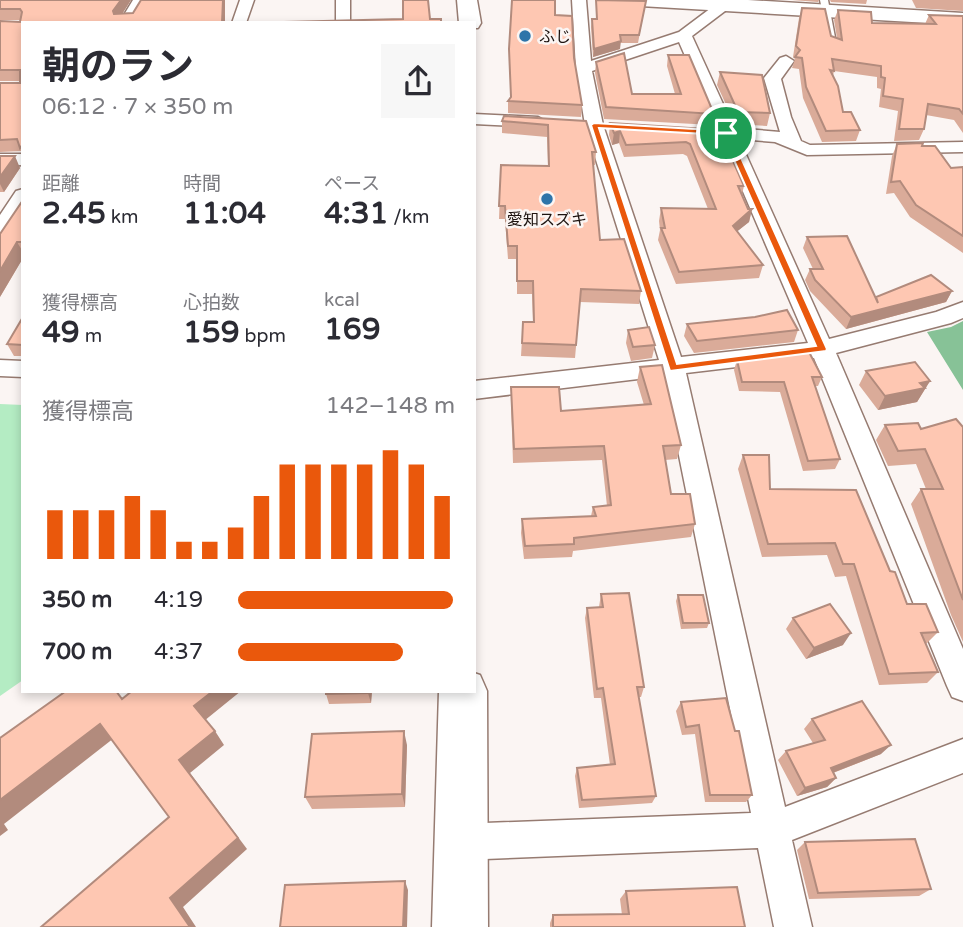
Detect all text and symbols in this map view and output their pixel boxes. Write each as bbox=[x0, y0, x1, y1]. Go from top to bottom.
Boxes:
place label: ふじ bbox=[539, 27, 571, 47]
marker: ふじ bbox=[517, 28, 533, 44]
text: 朝のラン bbox=[42, 44, 194, 90]
button: share bbox=[381, 44, 455, 118]
text: 06:12 · 7 × 350 m bbox=[42, 93, 233, 121]
pin bbox=[696, 103, 756, 163]
icon: arrive bbox=[707, 114, 745, 152]
text: 距離 bbox=[42, 173, 80, 195]
text: 時間 bbox=[183, 173, 221, 195]
text: ペース bbox=[324, 173, 380, 195]
marker: 愛知スズキ bbox=[539, 191, 555, 207]
text: 2.45 bbox=[42, 195, 106, 232]
text: 11:04 bbox=[183, 195, 266, 232]
text: 4:31 bbox=[324, 195, 388, 232]
text: km bbox=[106, 206, 138, 228]
text: /km bbox=[388, 206, 429, 228]
place label: 愛知スズキ bbox=[507, 210, 587, 230]
text: kcal bbox=[324, 289, 360, 311]
text: 獲得標高 bbox=[42, 292, 118, 314]
text: 心拍数 bbox=[183, 292, 240, 314]
text: 169 bbox=[324, 311, 381, 348]
text: 49 bbox=[42, 314, 80, 351]
text: 159 bbox=[183, 314, 240, 351]
text: m bbox=[80, 325, 102, 347]
text: bpm bbox=[240, 325, 286, 347]
text: 142–148 m bbox=[326, 392, 455, 420]
text: 獲得標高 bbox=[42, 398, 134, 426]
text: 350 m bbox=[42, 586, 112, 614]
text: 4:19 bbox=[154, 586, 203, 614]
text: 700 m bbox=[42, 638, 112, 666]
text: 4:37 bbox=[154, 638, 203, 666]

